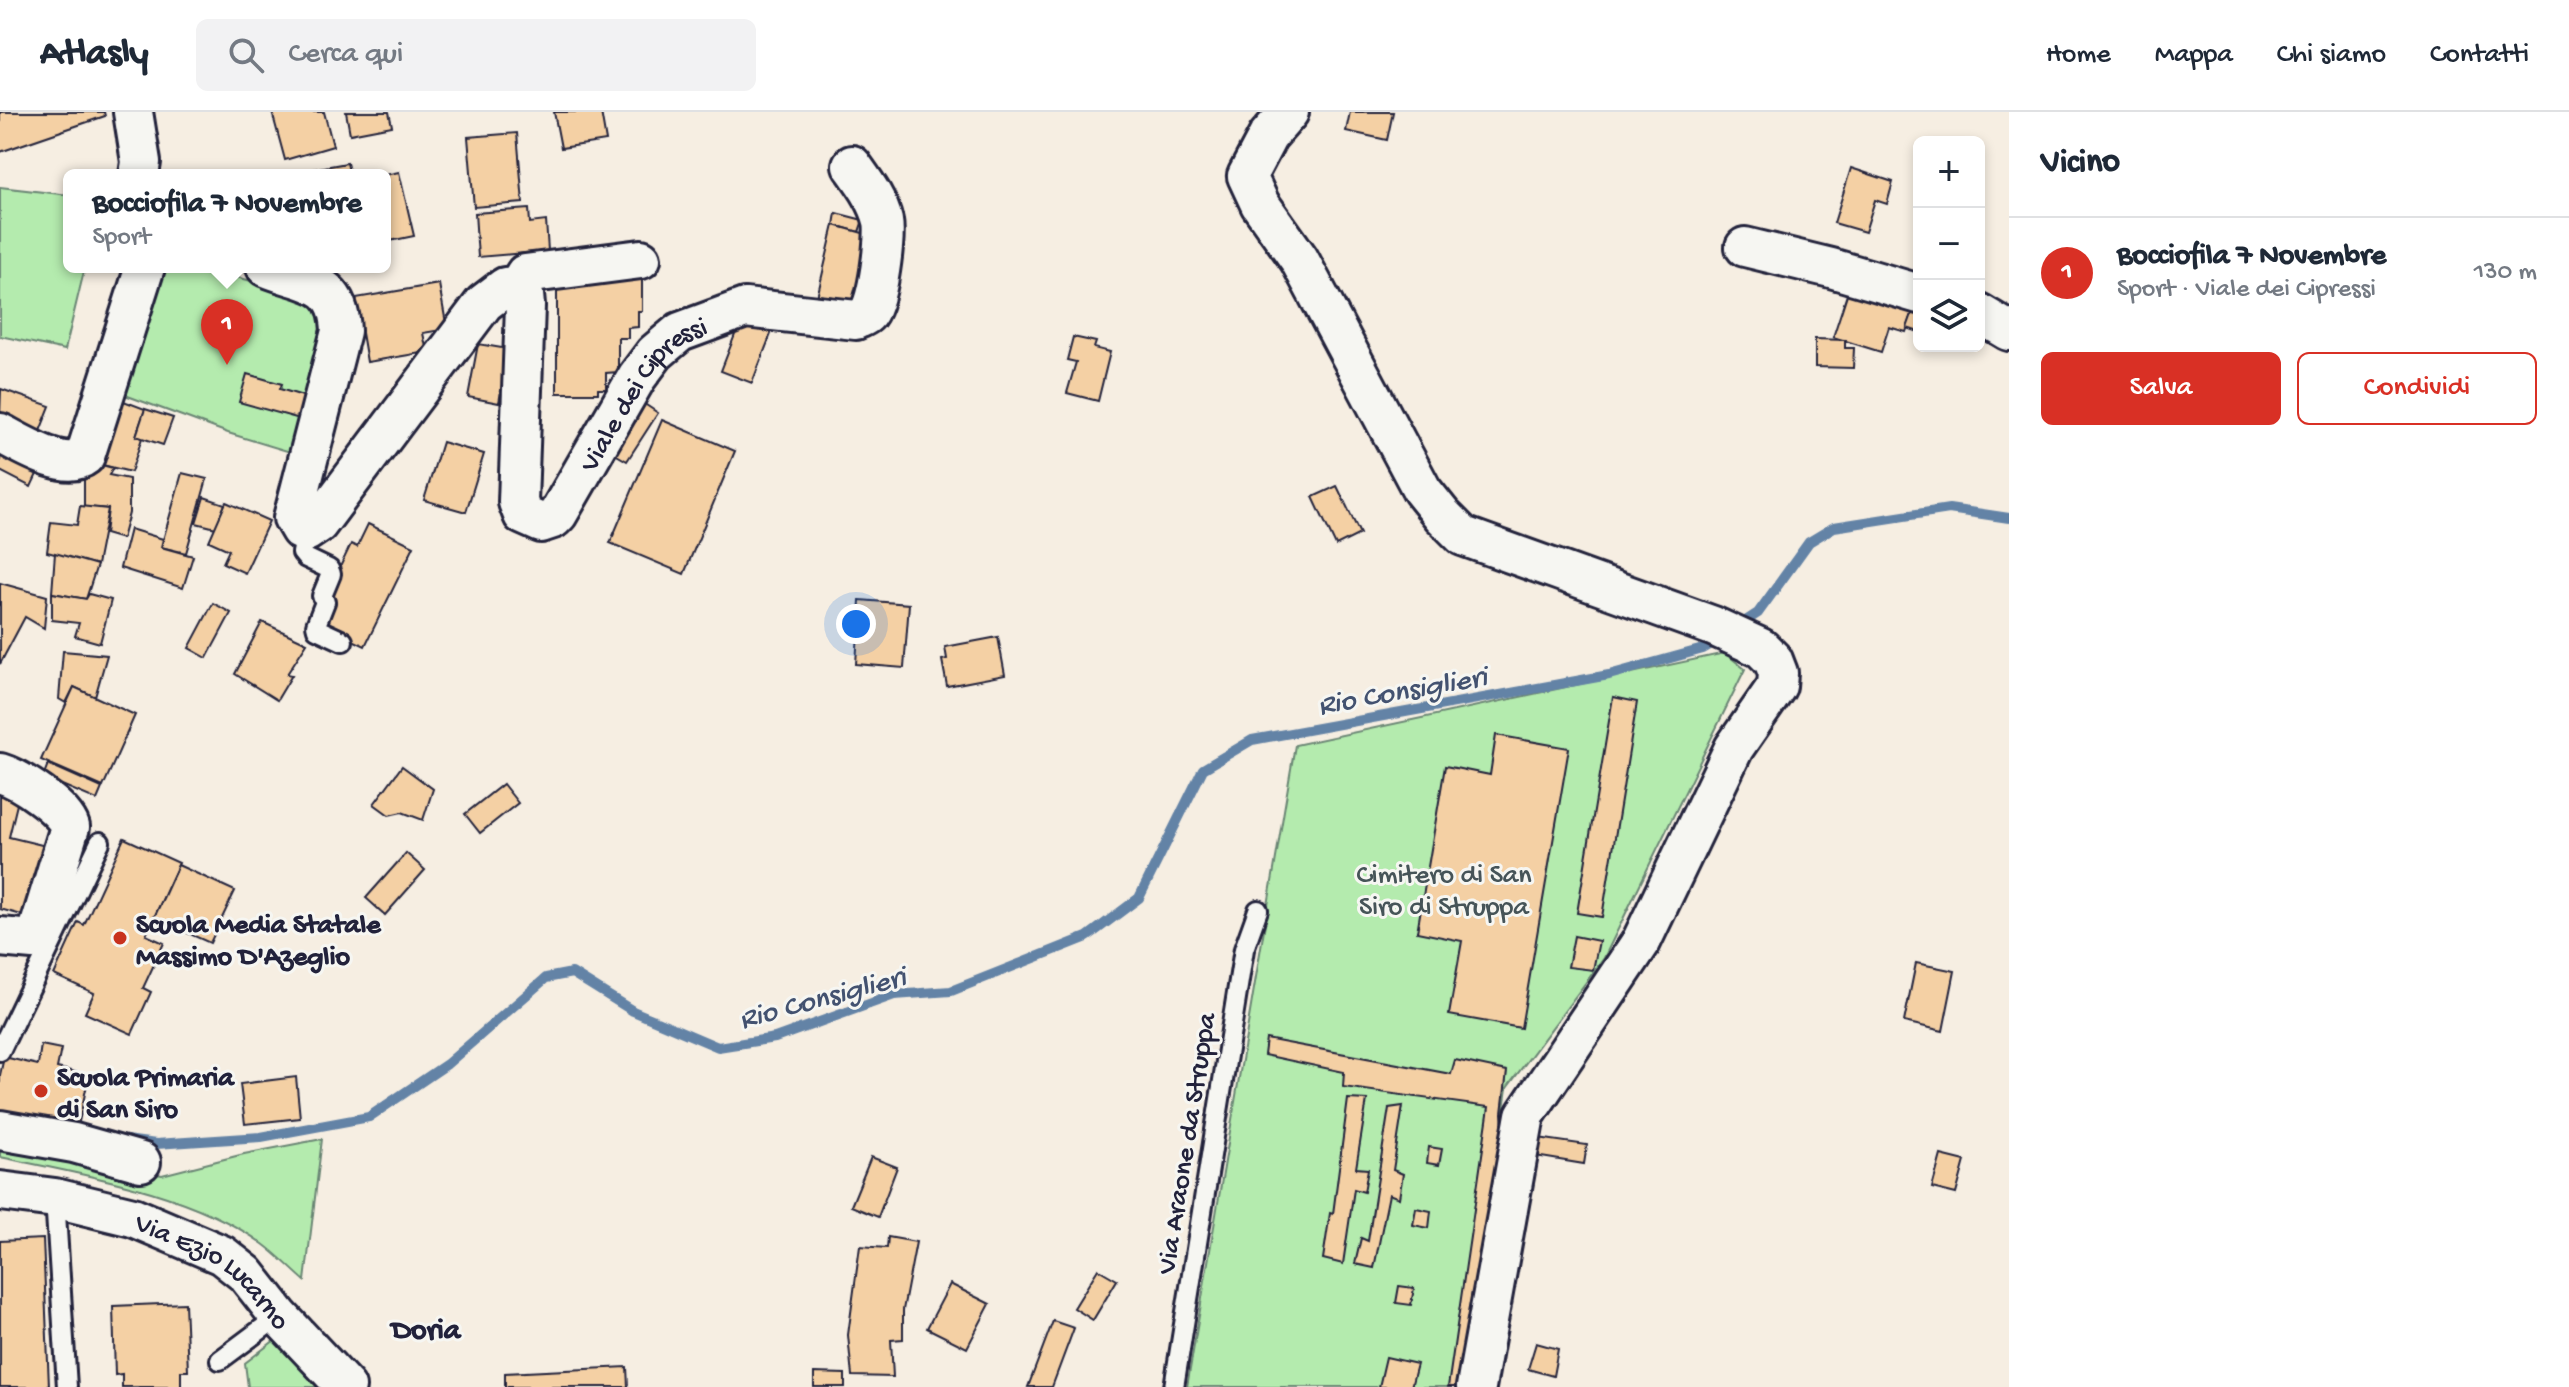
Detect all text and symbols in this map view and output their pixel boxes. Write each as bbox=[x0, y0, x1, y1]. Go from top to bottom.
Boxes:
search box bbox=[196, 19, 756, 91]
text: Atlasly bbox=[40, 33, 148, 77]
icon: search bbox=[224, 33, 268, 77]
text: Cerca qui bbox=[288, 38, 403, 73]
text: Home bbox=[2046, 39, 2111, 72]
text: Mappa bbox=[2155, 39, 2233, 72]
text: Chi siamo bbox=[2277, 39, 2386, 72]
text: Contatti bbox=[2430, 39, 2529, 72]
map controls bbox=[1913, 136, 1985, 352]
button: + bbox=[1913, 136, 1985, 208]
text: Vicino bbox=[2041, 144, 2120, 184]
popup bbox=[63, 169, 391, 273]
text: Bocciofila 7 Novembre bbox=[92, 188, 362, 223]
button: − bbox=[1913, 208, 1985, 280]
text: Sport bbox=[92, 223, 151, 254]
text: Bocciofila 7 Novembre bbox=[2117, 240, 2386, 275]
text: 1 bbox=[2062, 258, 2072, 289]
text: 130 m bbox=[2474, 258, 2537, 289]
text: Sport · Viale dei Cipressi bbox=[2117, 275, 2376, 306]
button: layers bbox=[1913, 280, 1985, 352]
pin: 1 bbox=[201, 299, 253, 365]
street label: Viale dei Cipressi bbox=[574, 312, 712, 479]
button: Salva bbox=[2041, 352, 2281, 425]
button: Condividi bbox=[2297, 352, 2537, 425]
your location bbox=[836, 604, 876, 644]
water label: Rio Consiglieri bbox=[1315, 661, 1494, 726]
park label: Cimitero di San Siro di Struppa bbox=[1356, 860, 1532, 925]
place label: Scuola Media Statale Massimo D'Azeglio bbox=[136, 910, 382, 975]
marker: Scuola Media Statale Massimo D'Azeglio bbox=[111, 929, 129, 947]
water label: Rio Consiglieri bbox=[736, 960, 914, 1039]
street label: Via Araone da Struppa bbox=[1151, 1009, 1226, 1278]
place label: Scuola Primaria di San Siro bbox=[57, 1063, 235, 1128]
marker: Scuola Primaria di San Siro bbox=[32, 1082, 50, 1100]
street label: Via Ezio Lucarno bbox=[128, 1207, 295, 1338]
district label: Doria bbox=[389, 1315, 462, 1350]

